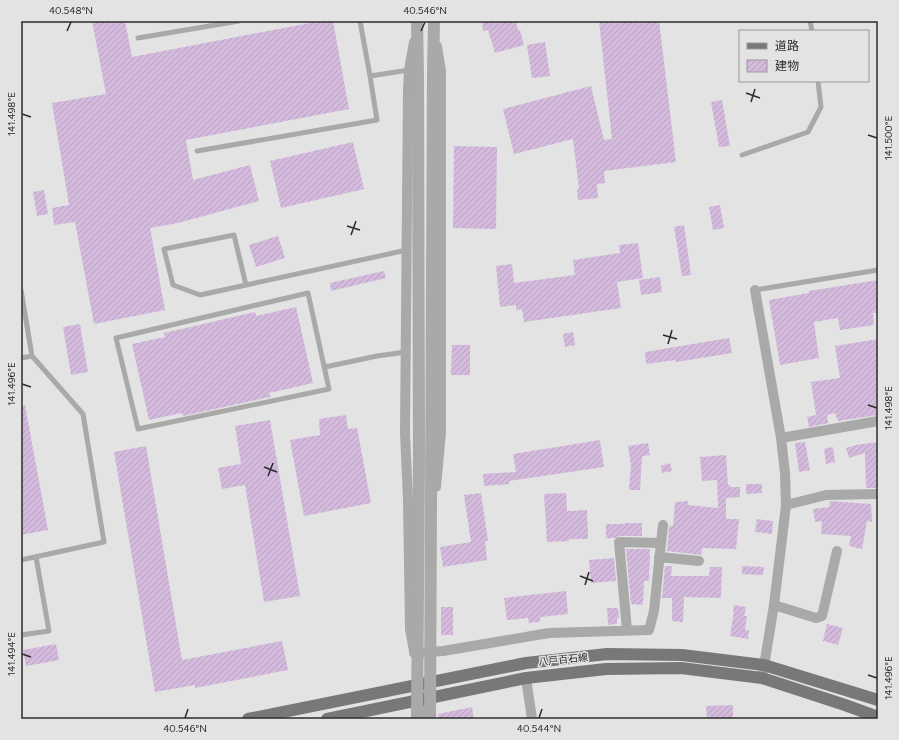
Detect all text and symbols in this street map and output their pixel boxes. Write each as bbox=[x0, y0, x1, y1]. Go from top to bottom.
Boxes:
text: 40.548°N bbox=[49, 4, 93, 17]
text: 40.546°N bbox=[403, 4, 447, 17]
legend bbox=[739, 30, 869, 82]
text: 道路 bbox=[775, 39, 799, 53]
text: 建物 bbox=[775, 59, 799, 73]
text: 141.498°E bbox=[5, 92, 18, 136]
text: 141.500°E bbox=[882, 116, 895, 160]
text: 141.496°E bbox=[5, 362, 18, 406]
text: 141.498°E bbox=[882, 386, 895, 430]
text: 141.494°E bbox=[5, 632, 18, 676]
street label: 八戸百石線 bbox=[538, 650, 589, 669]
text: 141.496°E bbox=[882, 656, 895, 700]
text: 40.546°N bbox=[163, 722, 207, 735]
text: 40.544°N bbox=[517, 722, 561, 735]

